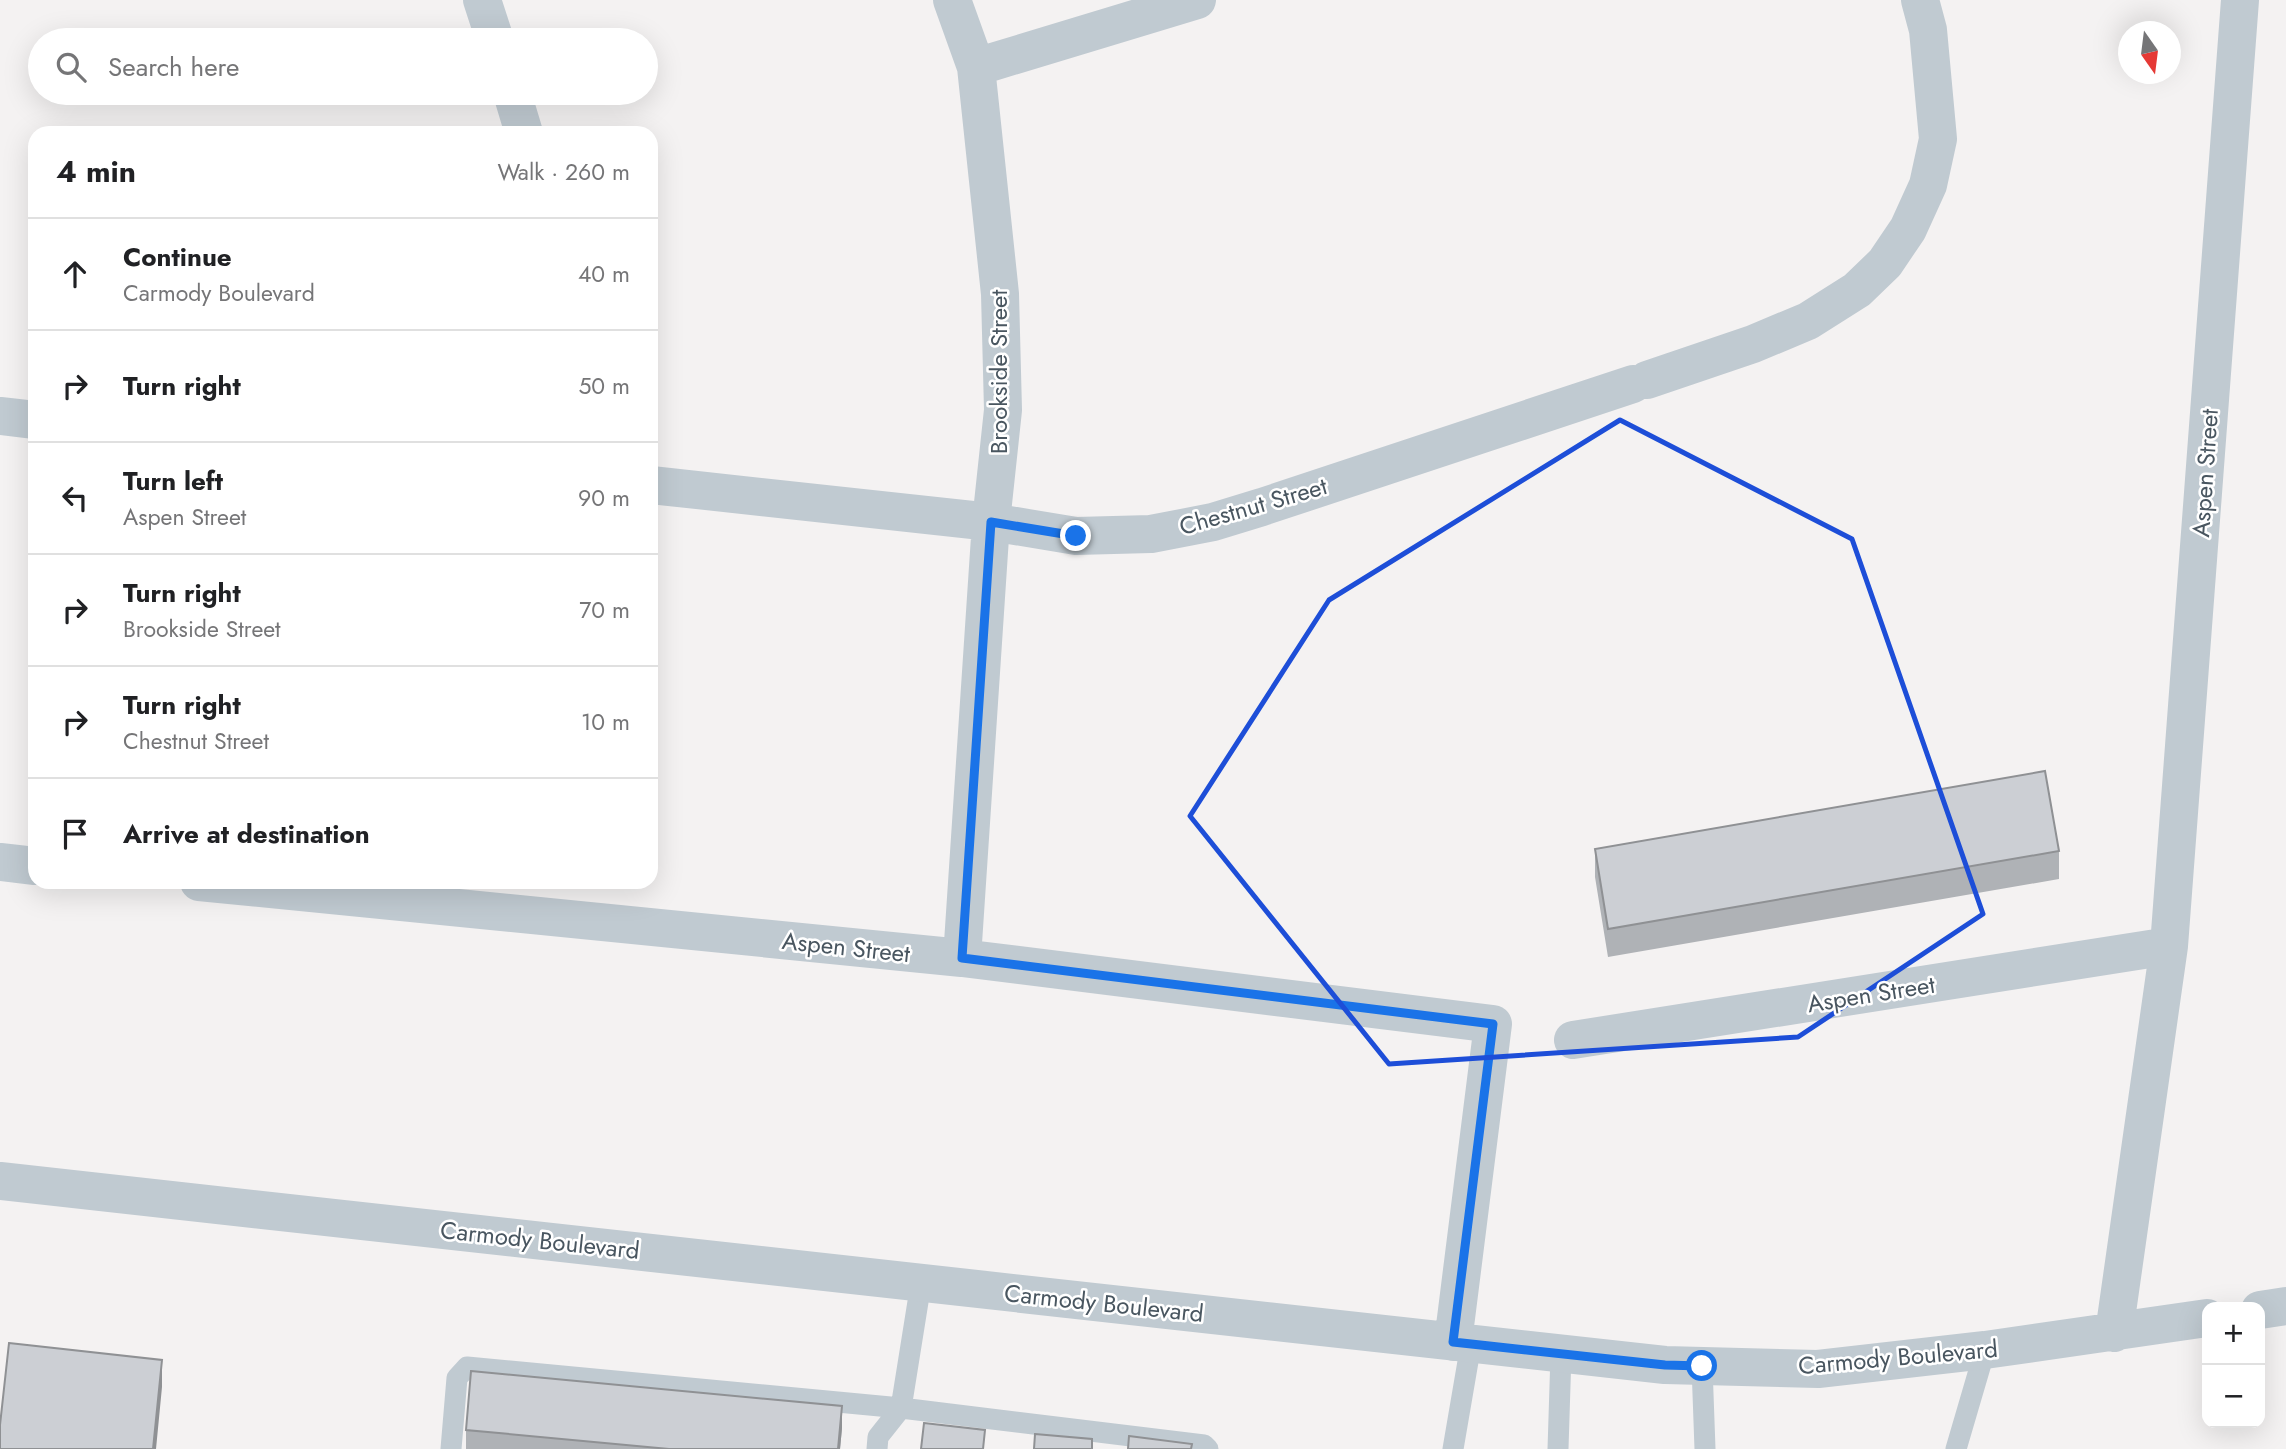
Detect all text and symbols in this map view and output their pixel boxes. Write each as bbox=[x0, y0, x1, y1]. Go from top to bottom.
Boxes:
north arrow bbox=[2118, 21, 2181, 84]
search box bbox=[28, 28, 658, 105]
icon: search bbox=[52, 48, 90, 86]
text: Search here bbox=[108, 48, 240, 86]
text: 4 min bbox=[56, 150, 136, 193]
text: Walk · 260 m bbox=[497, 155, 630, 189]
text: Continue bbox=[123, 238, 232, 276]
icon: ahead bbox=[56, 255, 94, 293]
text: 40 m bbox=[578, 257, 630, 291]
text: Carmody Boulevard bbox=[123, 276, 315, 310]
street label: Brookside Street bbox=[981, 290, 1016, 454]
icon: right bbox=[56, 367, 94, 405]
text: Turn right bbox=[123, 367, 241, 405]
text: 50 m bbox=[578, 369, 630, 403]
street label: Aspen Street bbox=[2183, 407, 2227, 538]
text: Turn left bbox=[123, 462, 223, 500]
street label: Chestnut Street bbox=[1175, 468, 1331, 544]
icon: left bbox=[56, 479, 94, 517]
text: 90 m bbox=[578, 481, 630, 515]
text: Aspen Street bbox=[123, 500, 246, 534]
route end bbox=[1060, 520, 1091, 551]
text: Turn right bbox=[123, 574, 241, 612]
icon: right bbox=[56, 591, 94, 629]
text: 70 m bbox=[579, 593, 630, 627]
text: Brookside Street bbox=[123, 612, 281, 646]
text: Turn right bbox=[123, 686, 241, 724]
icon: right bbox=[56, 703, 94, 741]
text: 10 m bbox=[581, 705, 630, 739]
text: Chestnut Street bbox=[123, 724, 269, 758]
icon: arrive bbox=[56, 815, 94, 853]
text: Arrive at destination bbox=[123, 815, 370, 853]
street label: Aspen Street bbox=[780, 923, 912, 971]
street label: Aspen Street bbox=[1805, 967, 1937, 1021]
street label: Carmody Boulevard bbox=[439, 1212, 641, 1268]
street label: Carmody Boulevard bbox=[1003, 1275, 1205, 1331]
map controls bbox=[2202, 1302, 2265, 1428]
button: + bbox=[2202, 1302, 2265, 1365]
street label: Carmody Boulevard bbox=[1797, 1331, 1999, 1383]
route start bbox=[1686, 1350, 1717, 1381]
button: − bbox=[2202, 1365, 2265, 1428]

